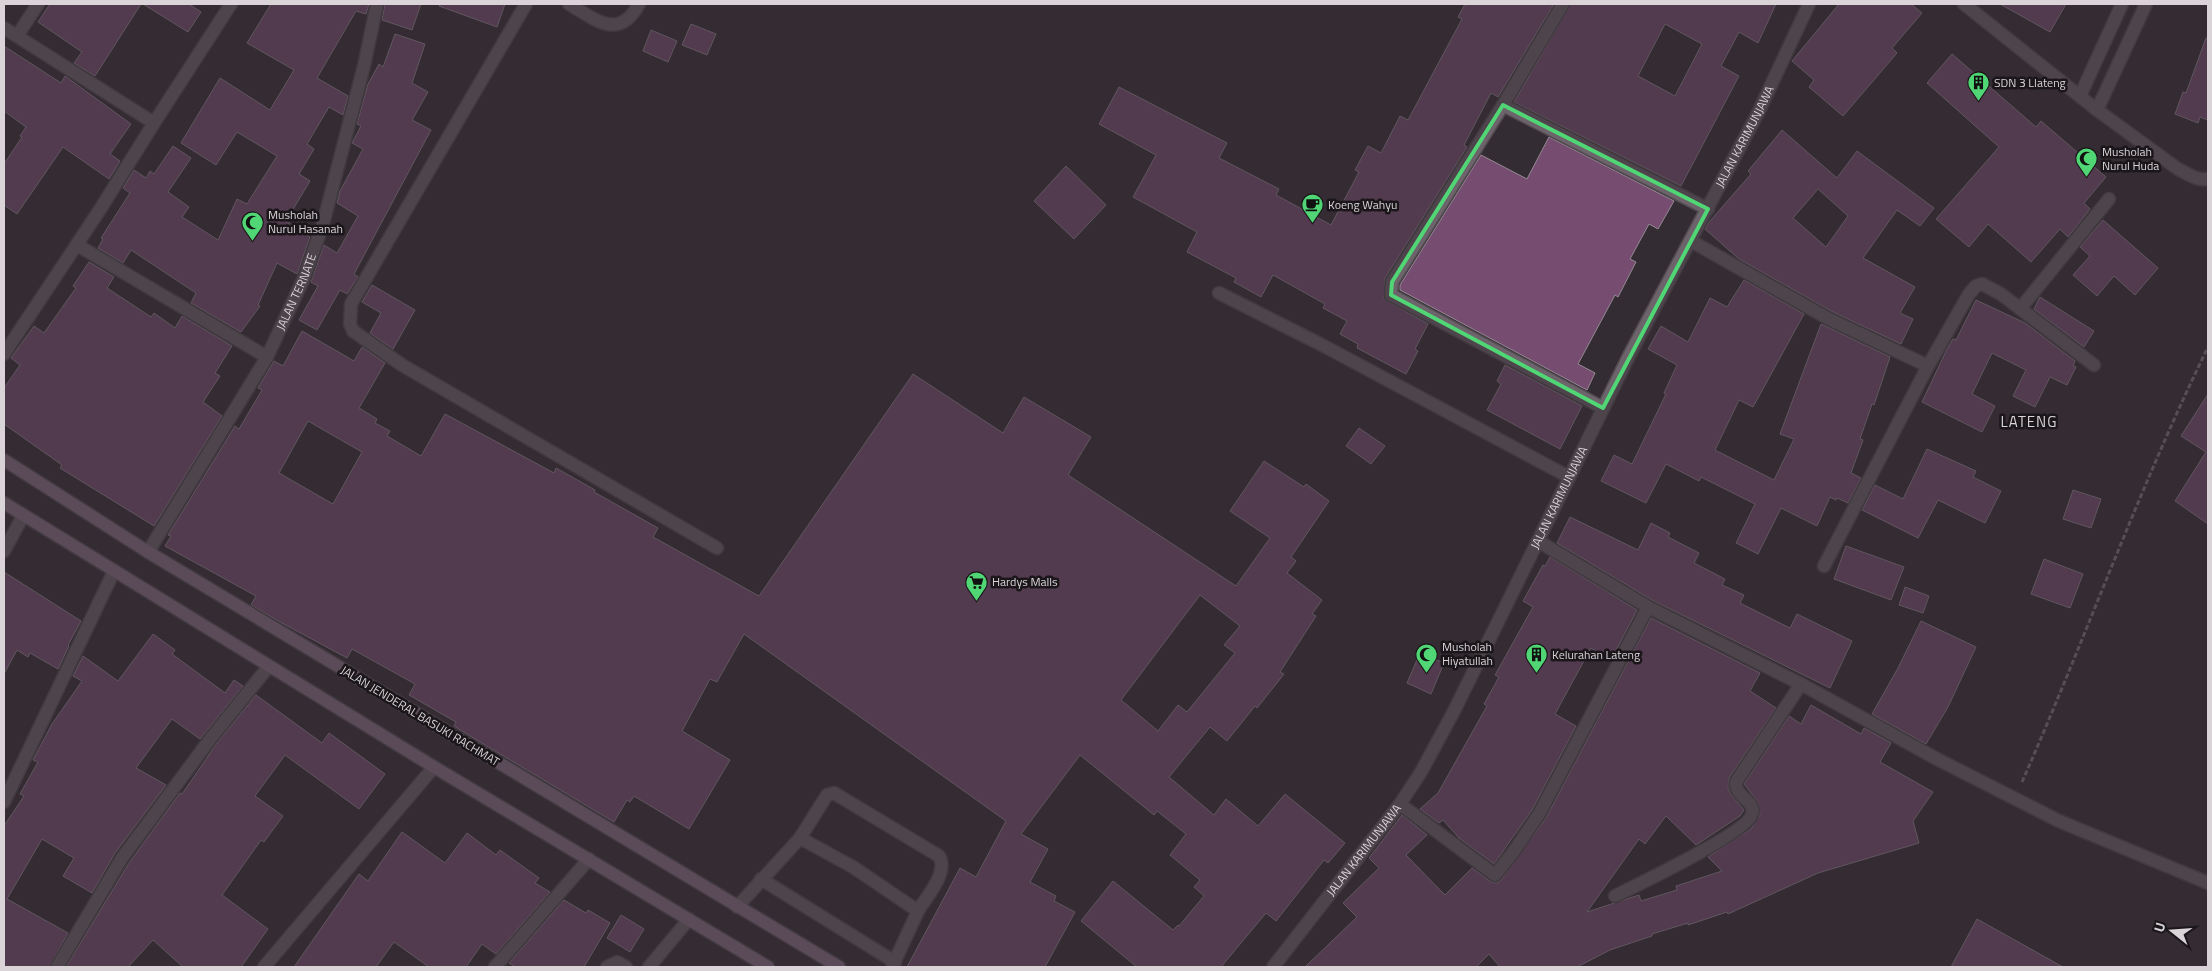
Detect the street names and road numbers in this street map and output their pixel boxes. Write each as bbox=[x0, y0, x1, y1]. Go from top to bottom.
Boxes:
street label: JALAN KARIMUNJAWA bbox=[1710, 82, 1778, 191]
street label: JALAN TERNATE bbox=[271, 250, 321, 333]
street label: JALAN KARIMUNJAWA bbox=[1525, 443, 1592, 552]
street label: JALAN JENDERAL BASUKI RACHMAT bbox=[337, 660, 504, 771]
street label: JALAN KARIMUNJAWA bbox=[1322, 800, 1406, 900]

